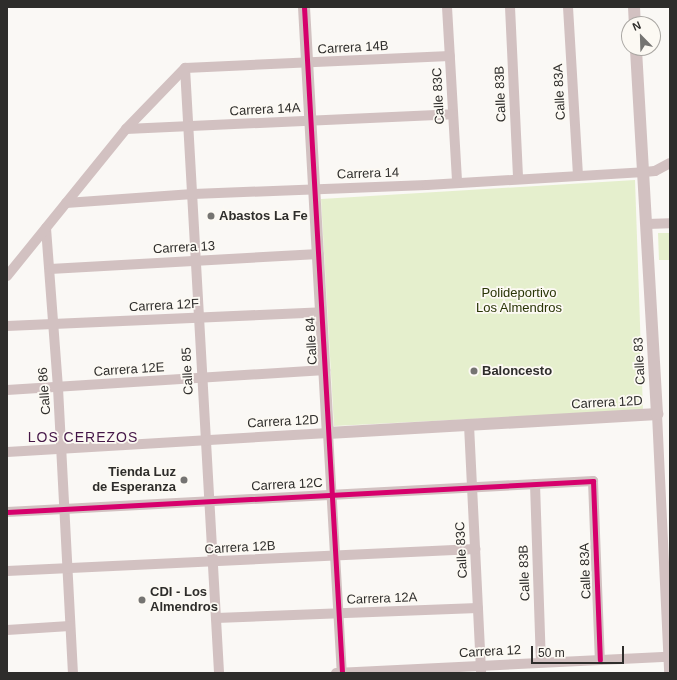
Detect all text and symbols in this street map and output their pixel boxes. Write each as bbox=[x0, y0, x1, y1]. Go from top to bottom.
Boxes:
north arrow bbox=[621, 16, 661, 56]
text: N bbox=[631, 19, 643, 33]
street label: Carrera 14B bbox=[317, 38, 389, 58]
street label: Calle 83A bbox=[551, 63, 569, 121]
street label: Calle 83B bbox=[492, 66, 510, 122]
street label: Calle 83C bbox=[430, 67, 448, 125]
street label: Carrera 14A bbox=[229, 100, 301, 120]
street label: Carrera 14 bbox=[337, 165, 399, 183]
place label: Abastos La Fe bbox=[219, 208, 308, 224]
marker: Abastos La Fe bbox=[206, 211, 216, 221]
street label: Carrera 13 bbox=[153, 239, 215, 257]
park label: Polideportivo Los Almendros bbox=[476, 286, 562, 317]
street label: Carrera 12F bbox=[129, 296, 199, 316]
street label: Calle 84 bbox=[303, 317, 321, 365]
street label: Calle 83 bbox=[631, 337, 649, 385]
street label: Calle 85 bbox=[179, 347, 197, 395]
street label: Carrera 12E bbox=[93, 360, 165, 380]
place label: Baloncesto bbox=[482, 363, 552, 379]
marker: Baloncesto bbox=[469, 366, 479, 376]
street label: Calle 86 bbox=[36, 367, 54, 415]
street label: Carrera 12D bbox=[571, 393, 643, 413]
street label: Carrera 12D bbox=[247, 412, 319, 432]
district label: LOS CEREZOS bbox=[28, 429, 138, 445]
place label: Tienda Luz de Esperanza bbox=[92, 465, 176, 496]
marker: Tienda Luz de Esperanza bbox=[179, 475, 189, 485]
street label: Carrera 12C bbox=[251, 475, 323, 495]
street label: Calle 83C bbox=[453, 521, 471, 579]
street label: Carrera 12B bbox=[204, 538, 276, 558]
street label: Calle 83A bbox=[577, 543, 595, 599]
street label: Calle 83B bbox=[516, 545, 534, 601]
place label: CDI - Los Almendros bbox=[150, 585, 218, 616]
street label: Carrera 12A bbox=[346, 590, 418, 608]
marker: CDI - Los Almendros bbox=[137, 595, 147, 605]
scale bar bbox=[533, 638, 626, 664]
street label: Carrera 12 bbox=[459, 643, 521, 661]
text: 50 m bbox=[538, 646, 565, 660]

